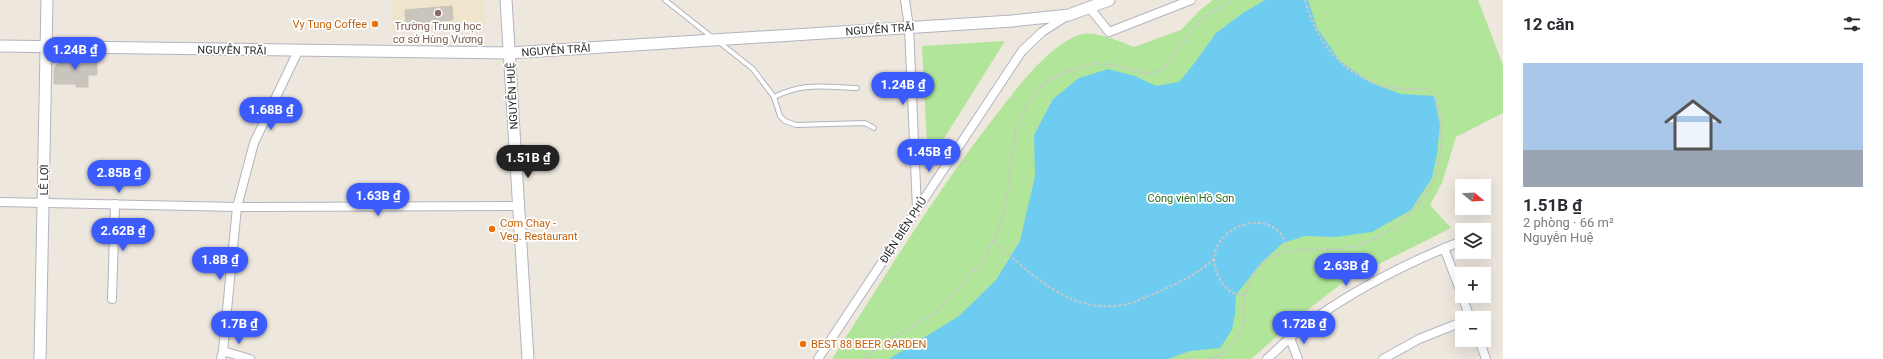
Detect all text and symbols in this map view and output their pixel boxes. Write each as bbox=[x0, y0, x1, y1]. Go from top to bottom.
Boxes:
marker: Trường Trung học cơ sở Hùng Vương bbox=[433, 8, 443, 18]
icon: filters bbox=[1841, 13, 1863, 35]
text: 12 căn bbox=[1523, 14, 1574, 34]
place label: Vy Tung Coffee bbox=[293, 18, 367, 31]
marker: Vy Tung Coffee bbox=[370, 19, 380, 29]
place label: Trường Trung học cơ sở Hùng Vương bbox=[393, 20, 483, 46]
street label: NGUYỄN TRÃI bbox=[845, 20, 915, 38]
pin: 1.24B ₫ bbox=[38, 37, 112, 71]
street label: NGUYỄN TRÃI bbox=[521, 41, 591, 59]
text: 1.24B ₫ bbox=[52, 42, 98, 57]
street label: NGUYỄN TRÃI bbox=[197, 42, 267, 58]
street label: NGUYỄN HUỆ bbox=[503, 62, 521, 130]
pin: 1.24B ₫ bbox=[866, 72, 940, 106]
text: 1.24B ₫ bbox=[880, 77, 926, 92]
icon: home bbox=[1657, 89, 1729, 161]
pin: 1.68B ₫ bbox=[234, 97, 308, 131]
text: 1.68B ₫ bbox=[248, 102, 294, 117]
pin: 1.45B ₫ bbox=[892, 139, 966, 173]
text: 1.45B ₫ bbox=[906, 144, 952, 159]
pin: 1.51B ₫ bbox=[491, 145, 565, 179]
text: 1.51B ₫ bbox=[505, 150, 551, 165]
pin: 2.85B ₫ bbox=[82, 160, 156, 194]
street label: LÊ LỢI bbox=[38, 164, 51, 196]
text: 2.85B ₫ bbox=[96, 165, 142, 180]
north arrow bbox=[1455, 179, 1491, 215]
map controls bbox=[1455, 179, 1491, 347]
pin: 1.63B ₫ bbox=[341, 183, 415, 217]
text: 1.63B ₫ bbox=[355, 188, 401, 203]
park label: Công viên Hồ Sơn bbox=[1148, 192, 1234, 205]
street label: ĐIỆN BIÊN PHỦ bbox=[876, 194, 930, 266]
text: 1.51B ₫ bbox=[1523, 195, 1582, 215]
text: 2 phòng · 66 m² bbox=[1523, 215, 1614, 230]
place label: Cơm Chay - Veg. Restaurant bbox=[500, 217, 578, 243]
pin: 2.62B ₫ bbox=[86, 218, 160, 252]
text: 2.62B ₫ bbox=[100, 223, 146, 238]
button: layers bbox=[1455, 223, 1491, 259]
marker: Cơm Chay - Veg. Restaurant bbox=[487, 224, 497, 234]
text: Nguyễn Huệ bbox=[1523, 230, 1593, 245]
pin: 1.8B ₫ bbox=[187, 247, 253, 281]
text: 1.8B ₫ bbox=[201, 252, 239, 267]
pin: 2.63B ₫ bbox=[1309, 253, 1383, 287]
text: 2.63B ₫ bbox=[1323, 258, 1369, 273]
button: + bbox=[1455, 267, 1491, 303]
pin: 1.7B ₫ bbox=[206, 311, 272, 345]
pin: 1.72B ₫ bbox=[1267, 311, 1341, 345]
button: − bbox=[1455, 311, 1491, 347]
text: 1.7B ₫ bbox=[220, 316, 258, 331]
text: 1.72B ₫ bbox=[1281, 316, 1327, 331]
place label: BEST 88 BEER GARDEN bbox=[811, 338, 926, 351]
marker: BEST 88 BEER GARDEN bbox=[798, 339, 808, 349]

